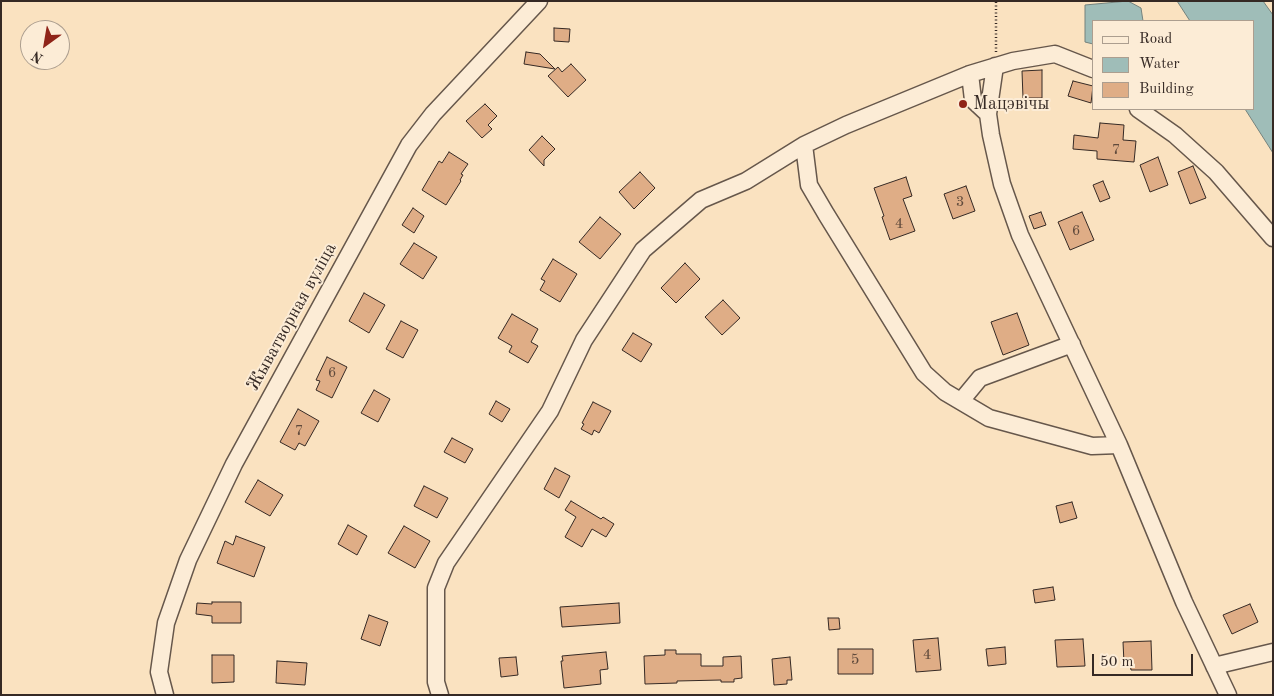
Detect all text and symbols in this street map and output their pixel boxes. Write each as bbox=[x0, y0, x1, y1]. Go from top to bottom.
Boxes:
north arrow bbox=[20, 20, 70, 70]
legend bbox=[1092, 20, 1254, 110]
text: Road bbox=[1139, 32, 1172, 47]
text: N bbox=[29, 48, 46, 66]
text: Water bbox=[1139, 57, 1180, 72]
text: Building bbox=[1139, 82, 1194, 97]
place label: Мацэвічы bbox=[973, 93, 1049, 115]
marker: Мацэвічы bbox=[957, 98, 969, 110]
house number: 7 bbox=[1112, 141, 1120, 159]
house number: 3 bbox=[956, 193, 964, 211]
house number: 4 bbox=[895, 215, 903, 233]
house number: 6 bbox=[1072, 222, 1080, 240]
street label: Жыватворная вуліца bbox=[242, 239, 342, 395]
house number: 6 bbox=[328, 364, 336, 382]
house number: 7 bbox=[295, 422, 303, 440]
scale bar bbox=[1094, 644, 1195, 676]
house number: 4 bbox=[923, 646, 931, 664]
house number: 5 bbox=[851, 651, 859, 669]
text: 50 m bbox=[1100, 655, 1134, 670]

